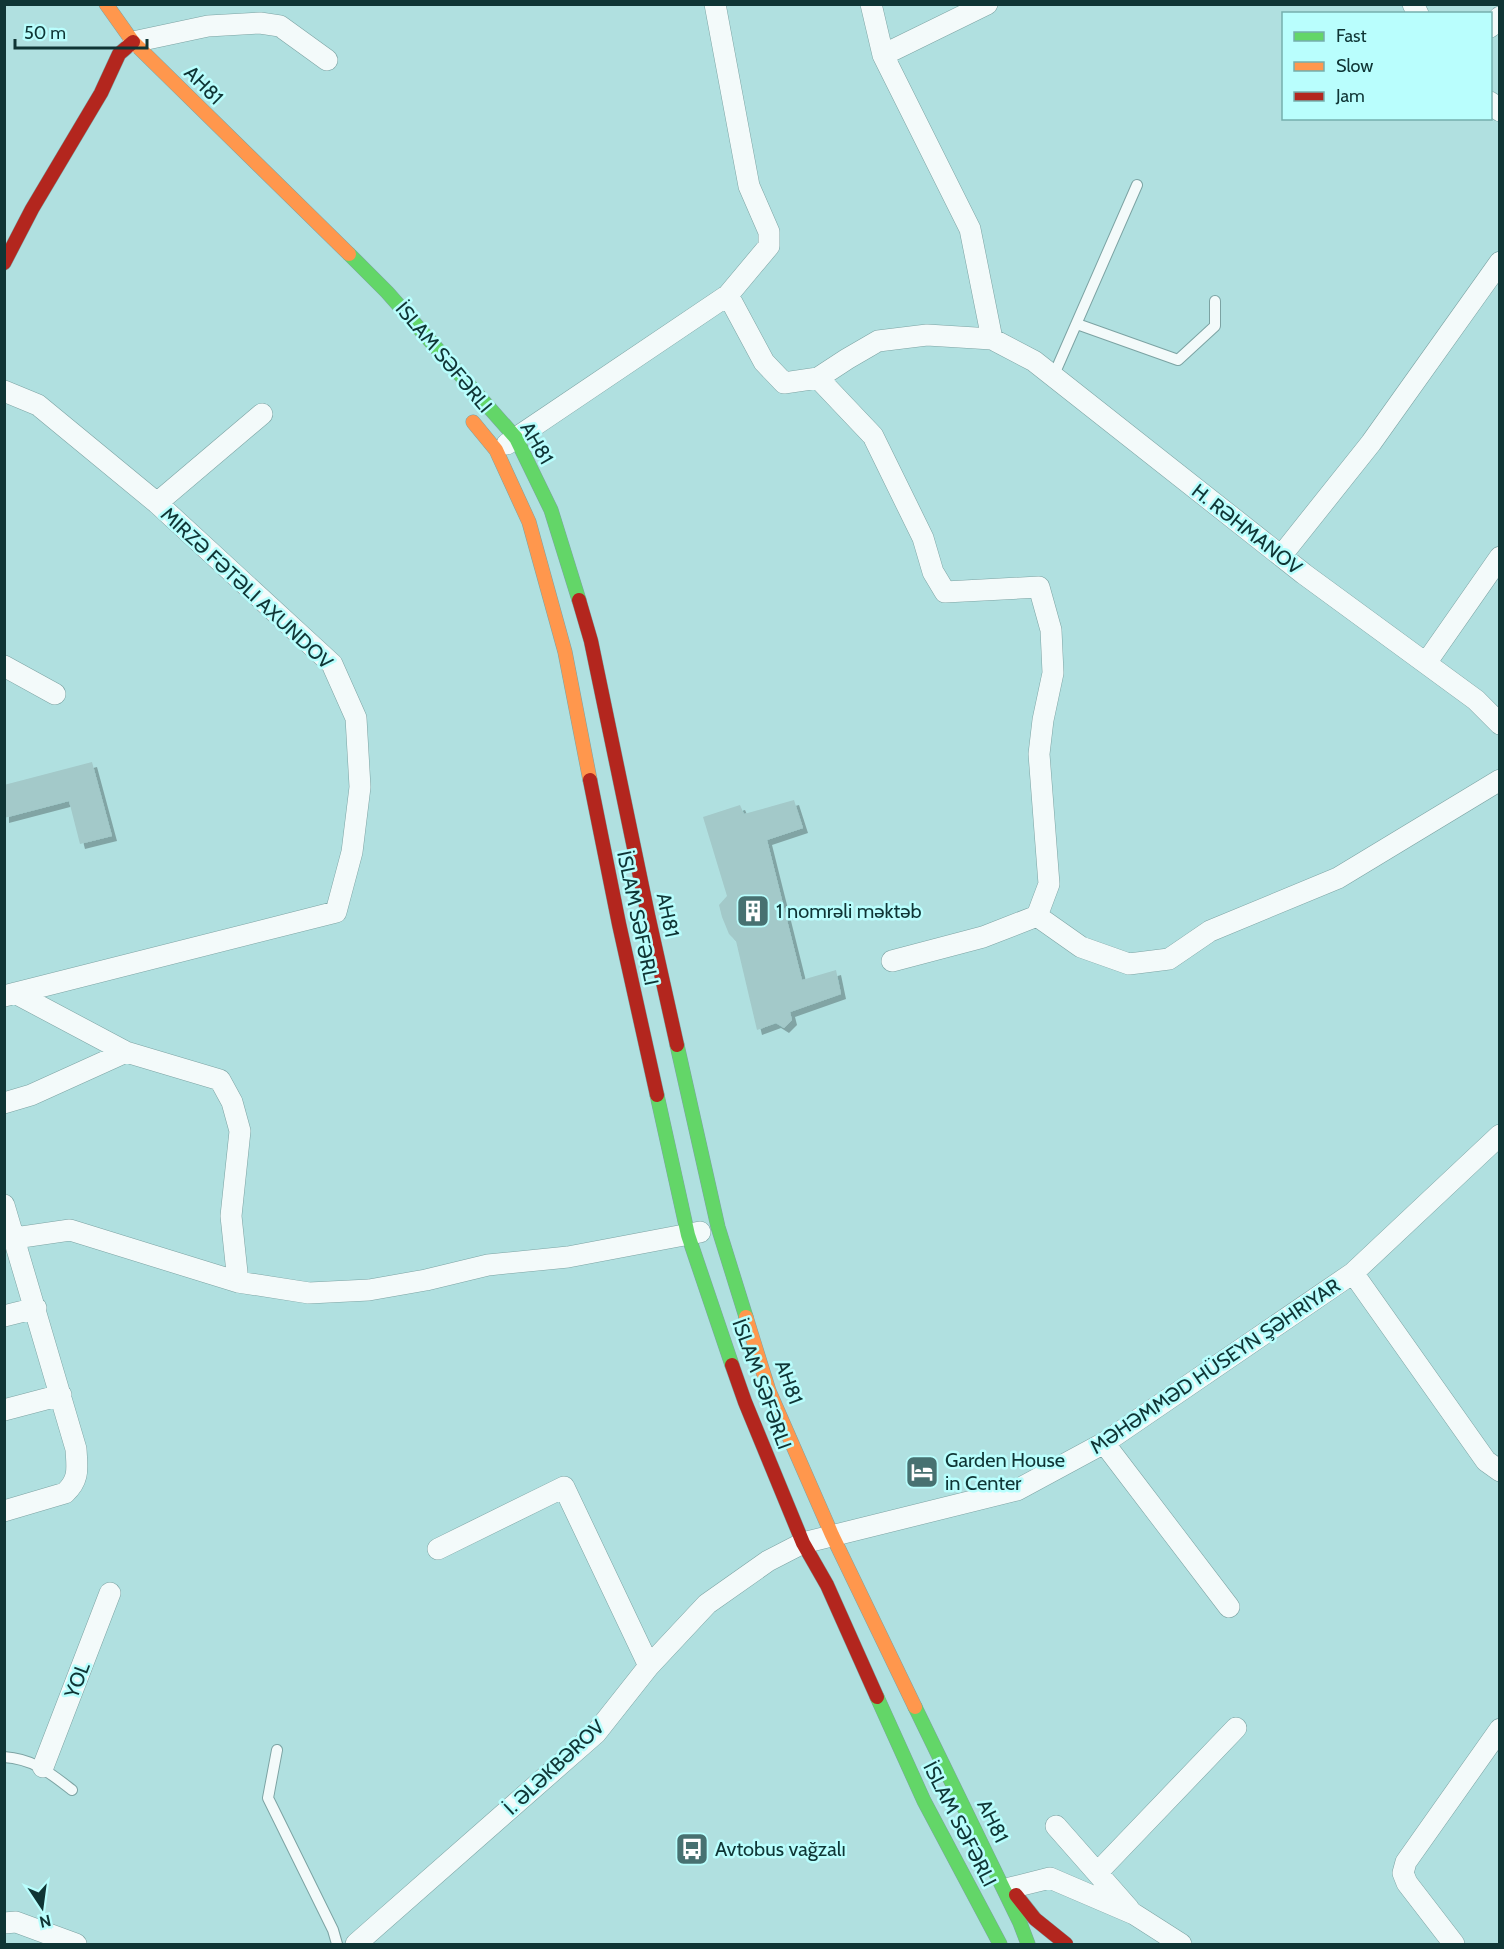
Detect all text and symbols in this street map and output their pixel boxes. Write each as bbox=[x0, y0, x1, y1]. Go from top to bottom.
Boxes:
scale bar bbox=[15, 12, 147, 50]
legend bbox=[1282, 12, 1492, 120]
text: 50 m bbox=[24, 22, 66, 44]
text: Fast bbox=[1336, 25, 1367, 47]
text: Slow bbox=[1336, 55, 1373, 77]
street label: AH81 bbox=[180, 61, 228, 109]
text: Jam bbox=[1335, 85, 1365, 107]
street label: İSLAM SƏFƏRLI bbox=[391, 297, 497, 417]
street label: AH81 bbox=[515, 417, 559, 469]
street label: H. RƏHMANOV bbox=[1187, 479, 1307, 580]
street label: MIRZƏ FƏTƏLI AXUNDOV bbox=[156, 502, 338, 674]
street label: İSLAM SƏFƏRLI bbox=[612, 848, 664, 988]
street label: AH81 bbox=[652, 890, 684, 940]
building icon: 1 nomrəli məktəb bbox=[735, 893, 771, 929]
place label: 1 nomrəli məktəb bbox=[776, 899, 922, 923]
street label: MƏHƏMMƏD HÜSEYN ŞƏHRIYAR bbox=[1085, 1273, 1345, 1459]
street label: İSLAM SƏFƏRLI bbox=[727, 1315, 797, 1453]
street label: AH81 bbox=[770, 1357, 808, 1407]
place label: Garden House in Center bbox=[945, 1448, 1065, 1495]
hotel icon: Garden House in Center bbox=[904, 1454, 940, 1490]
street label: YOL bbox=[59, 1659, 95, 1702]
street label: İ. ƏLƏKBƏROV bbox=[499, 1714, 610, 1820]
street label: İSLAM SƏFƏRLI bbox=[918, 1757, 1002, 1891]
street label: AH81 bbox=[972, 1795, 1014, 1847]
bus stop icon: Avtobus vağzalı bbox=[674, 1831, 710, 1867]
place label: Avtobus vağzalı bbox=[715, 1837, 846, 1861]
north arrow bbox=[12, 1877, 72, 1937]
text: N bbox=[38, 1911, 53, 1932]

